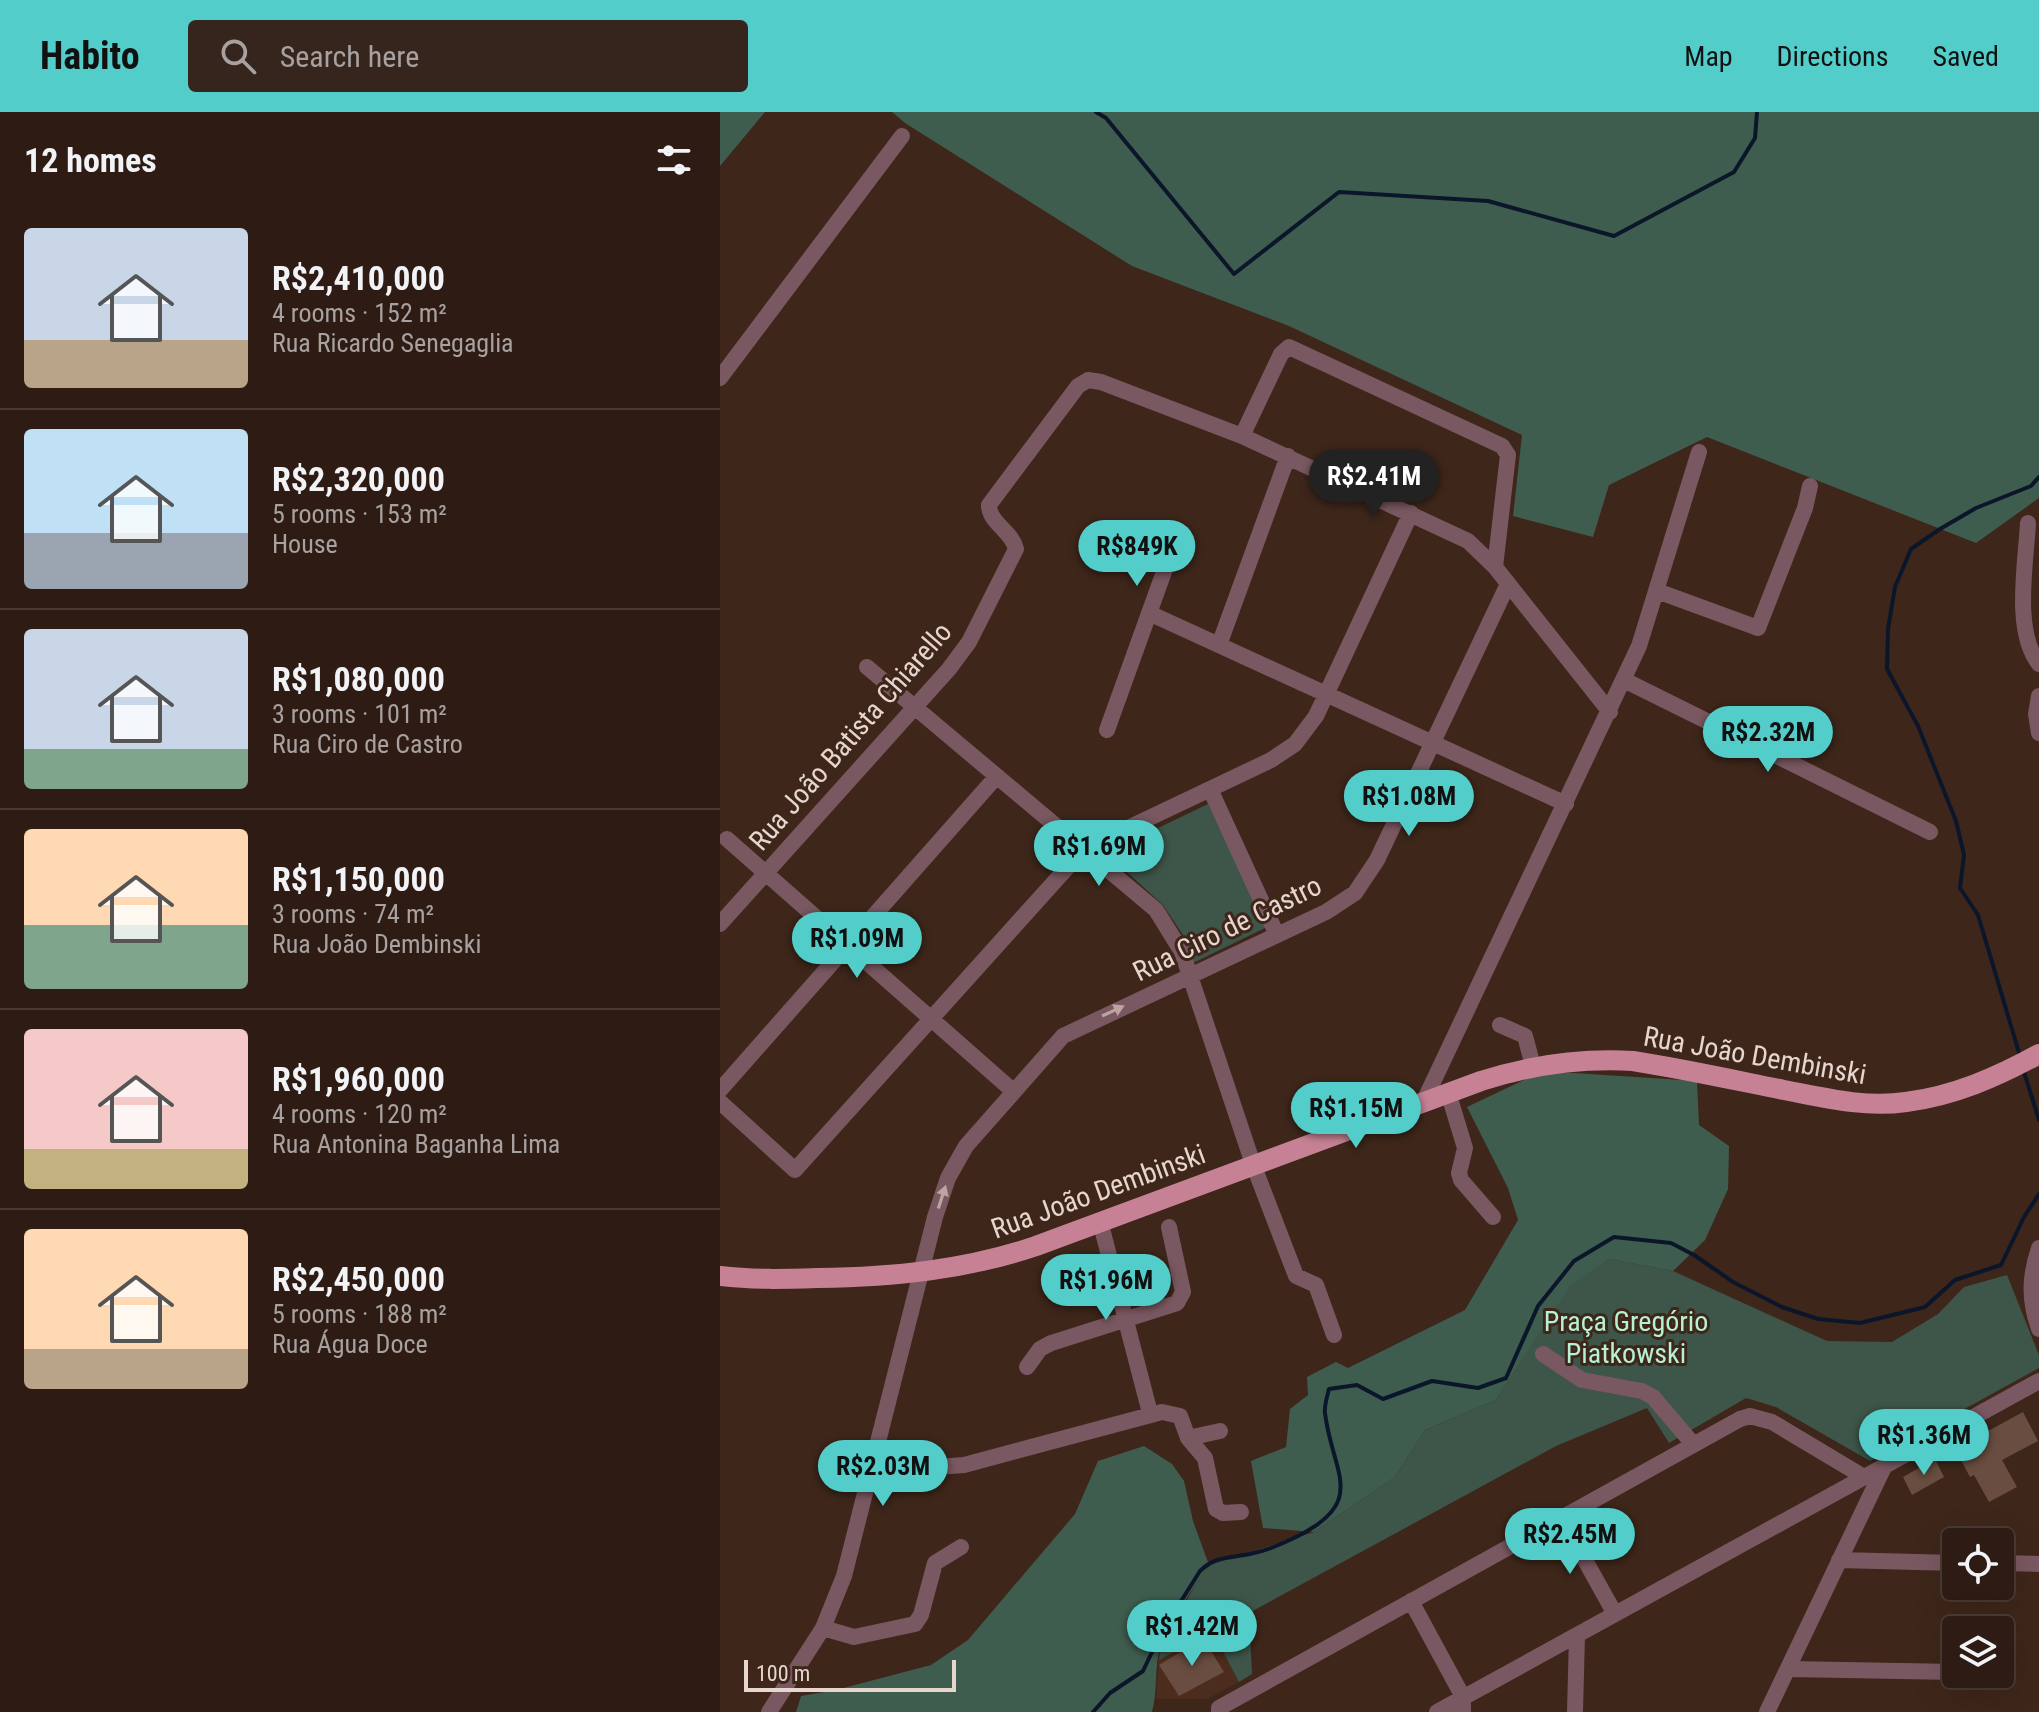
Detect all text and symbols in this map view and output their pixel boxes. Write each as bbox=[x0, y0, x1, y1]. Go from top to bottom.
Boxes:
search box bbox=[188, 20, 748, 92]
text: Habito bbox=[40, 34, 140, 78]
icon: search bbox=[216, 34, 260, 78]
text: Search here bbox=[280, 39, 419, 74]
text: Map bbox=[1684, 40, 1733, 73]
text: Directions bbox=[1777, 40, 1888, 73]
text: Saved bbox=[1932, 40, 1999, 73]
icon: filters bbox=[652, 138, 696, 182]
text: 12 homes bbox=[24, 140, 157, 180]
text: R$2,410,000 bbox=[272, 258, 445, 298]
icon: home bbox=[88, 260, 184, 356]
text: 4 rooms · 152 m² bbox=[272, 298, 447, 328]
text: Rua Ricardo Senegaglia bbox=[272, 328, 514, 358]
pin: R$2.41M bbox=[1300, 450, 1448, 518]
text: R$2,320,000 bbox=[272, 459, 445, 499]
icon: home bbox=[88, 461, 184, 557]
text: R$2.41M bbox=[1327, 461, 1421, 491]
text: 5 rooms · 153 m² bbox=[272, 499, 447, 529]
pin: R$849K bbox=[1072, 520, 1202, 588]
text: House bbox=[272, 529, 338, 559]
text: R$849K bbox=[1096, 531, 1178, 561]
street label: Rua João Batista Chiarello bbox=[742, 615, 958, 857]
text: R$1,080,000 bbox=[272, 659, 445, 699]
icon: home bbox=[88, 661, 184, 757]
text: 3 rooms · 101 m² bbox=[272, 699, 447, 729]
pin: R$2.32M bbox=[1694, 706, 1842, 774]
text: R$2.32M bbox=[1721, 717, 1815, 747]
text: Rua Ciro de Castro bbox=[272, 729, 463, 759]
pin: R$1.08M bbox=[1335, 770, 1483, 838]
text: R$1.08M bbox=[1362, 781, 1456, 811]
pin: R$1.69M bbox=[1025, 820, 1173, 888]
text: R$1.69M bbox=[1052, 831, 1146, 861]
text: R$1,150,000 bbox=[272, 859, 445, 899]
icon: home bbox=[88, 861, 184, 957]
street label: Rua Ciro de Castro bbox=[1128, 869, 1327, 988]
text: 3 rooms · 74 m² bbox=[272, 899, 434, 929]
pin: R$1.09M bbox=[783, 912, 931, 980]
text: R$1.09M bbox=[810, 923, 904, 953]
text: Rua João Dembinski bbox=[272, 929, 481, 959]
one-way arrow bbox=[1102, 1004, 1125, 1018]
street label: Rua João Dembinski bbox=[1641, 1020, 1869, 1091]
text: R$1,960,000 bbox=[272, 1059, 445, 1099]
icon: home bbox=[88, 1061, 184, 1157]
pin: R$1.15M bbox=[1282, 1082, 1430, 1150]
text: R$1.15M bbox=[1309, 1093, 1403, 1123]
text: 4 rooms · 120 m² bbox=[272, 1099, 447, 1129]
text: Rua Antonina Baganha Lima bbox=[272, 1129, 560, 1159]
street label: Rua João Dembinski bbox=[987, 1137, 1210, 1246]
one-way arrow bbox=[936, 1185, 948, 1209]
pin: R$1.96M bbox=[1032, 1254, 1180, 1322]
text: R$2,450,000 bbox=[272, 1259, 445, 1299]
icon: home bbox=[88, 1261, 184, 1357]
text: R$1.96M bbox=[1059, 1265, 1153, 1295]
text: 5 rooms · 188 m² bbox=[272, 1299, 447, 1329]
park label: Praça Gregório Piatkowski bbox=[1544, 1305, 1708, 1370]
text: Rua Água Doce bbox=[272, 1329, 428, 1359]
pin: R$1.36M bbox=[1850, 1409, 1998, 1477]
text: R$1.36M bbox=[1877, 1420, 1971, 1450]
pin: R$2.03M bbox=[809, 1440, 957, 1508]
text: R$2.03M bbox=[836, 1451, 930, 1481]
pin: R$2.45M bbox=[1496, 1508, 1644, 1576]
text: R$2.45M bbox=[1523, 1519, 1617, 1549]
map controls bbox=[1942, 1528, 2014, 1688]
button: locate bbox=[1942, 1528, 2014, 1600]
pin: R$1.42M bbox=[1118, 1600, 1266, 1668]
text: R$1.42M bbox=[1145, 1611, 1239, 1641]
button: layers bbox=[1942, 1616, 2014, 1688]
scale bar bbox=[744, 1656, 956, 1692]
text: 100 m bbox=[756, 1661, 810, 1686]

